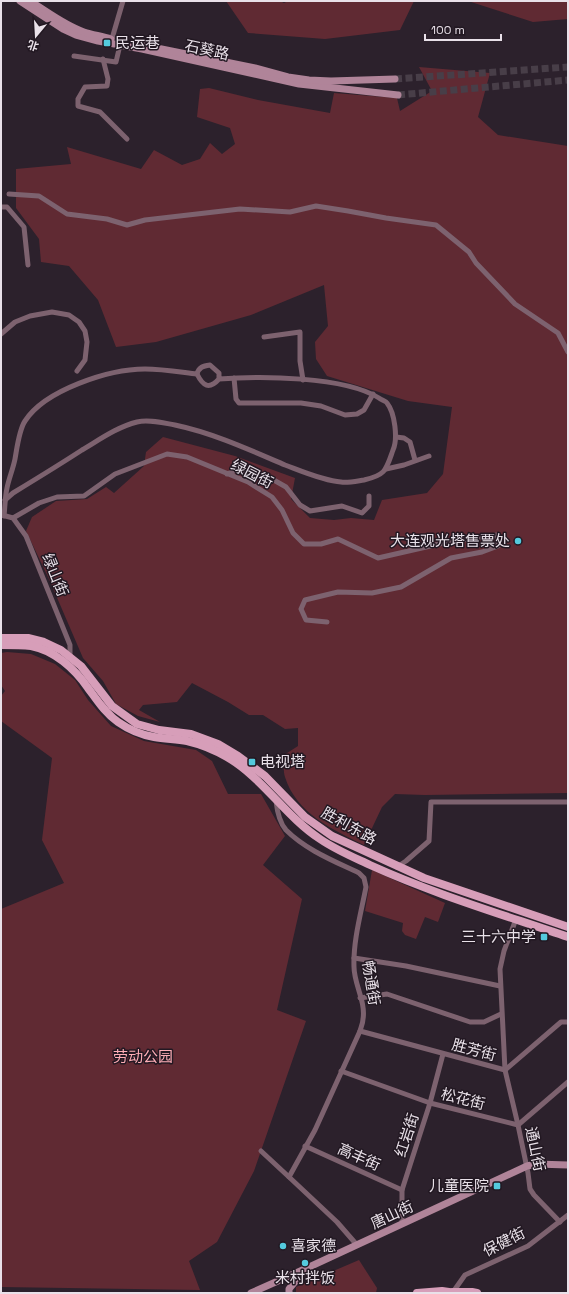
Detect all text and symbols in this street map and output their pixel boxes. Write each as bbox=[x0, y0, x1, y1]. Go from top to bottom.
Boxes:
north arrow bbox=[16, 16, 56, 56]
scale bar bbox=[425, 16, 501, 42]
text: 100 m bbox=[431, 22, 465, 38]
place label: 民运巷 bbox=[115, 33, 160, 52]
street label: 石葵路 bbox=[183, 36, 231, 63]
text: 北 bbox=[26, 37, 40, 54]
marker: 民运巷 bbox=[102, 38, 112, 48]
street label: 绿园街 bbox=[228, 455, 277, 492]
place label: 大连观光塔售票处 bbox=[390, 531, 510, 550]
marker: 大连观光塔售票处 bbox=[513, 536, 523, 546]
street label: 绿山街 bbox=[38, 550, 73, 599]
place label: 电视塔 bbox=[260, 752, 305, 771]
marker: 电视塔 bbox=[247, 757, 257, 767]
street label: 胜利东路 bbox=[318, 803, 380, 848]
place label: 三十六中学 bbox=[461, 927, 536, 946]
marker: 三十六中学 bbox=[539, 932, 549, 942]
street label: 畅通街 bbox=[359, 959, 384, 1007]
street label: 胜芳街 bbox=[450, 1035, 498, 1065]
park label: 劳动公园 bbox=[113, 1047, 173, 1066]
street label: 松花街 bbox=[439, 1084, 487, 1113]
street label: 红岩街 bbox=[391, 1111, 423, 1159]
street label: 通山街 bbox=[522, 1125, 549, 1173]
street label: 高丰街 bbox=[335, 1139, 384, 1174]
place label: 儿童医院 bbox=[429, 1176, 489, 1195]
marker: 儿童医院 bbox=[492, 1181, 502, 1191]
street label: 唐山街 bbox=[367, 1196, 416, 1233]
street label: 保健街 bbox=[479, 1223, 528, 1260]
place label: 喜家德 bbox=[291, 1236, 336, 1255]
marker: 喜家德 bbox=[278, 1241, 288, 1251]
marker: 米村拌饭 bbox=[300, 1258, 310, 1268]
place label: 米村拌饭 bbox=[275, 1268, 335, 1287]

